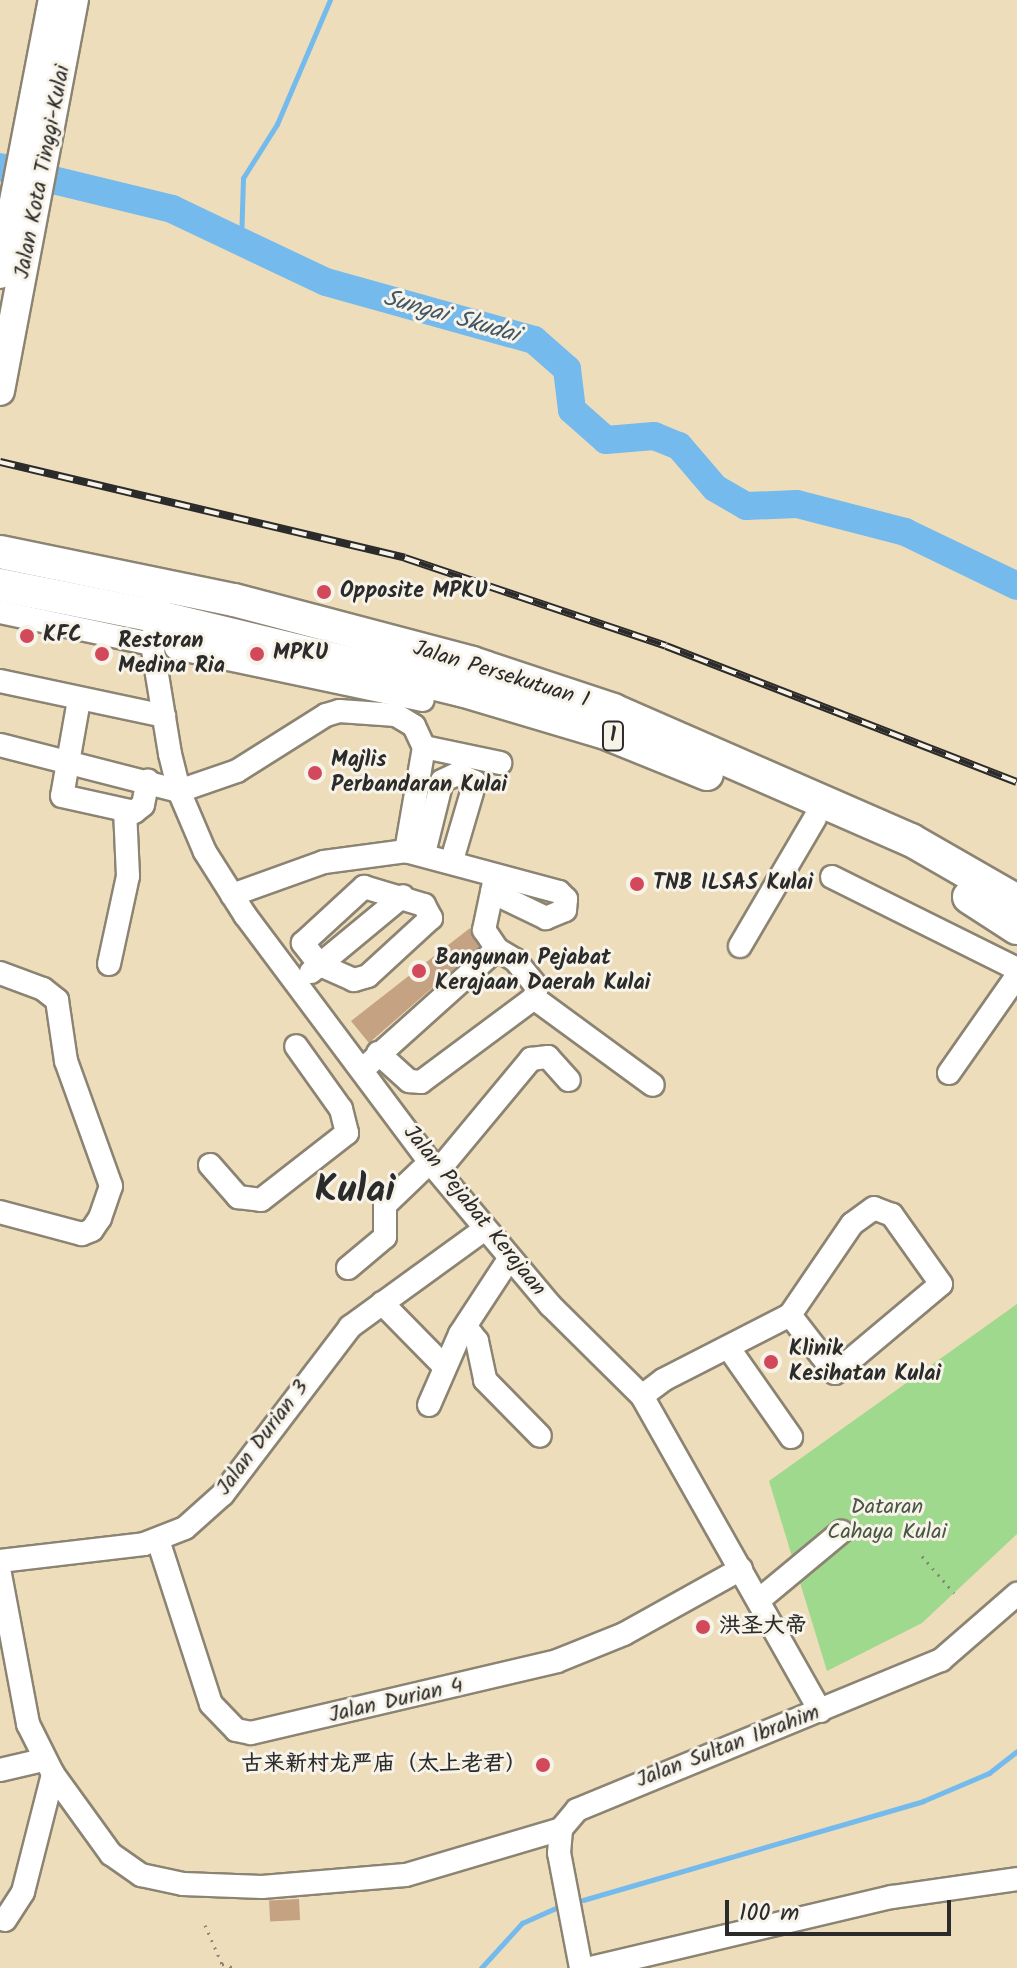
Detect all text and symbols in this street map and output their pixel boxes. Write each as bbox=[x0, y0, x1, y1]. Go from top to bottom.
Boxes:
street label: Jalan Kota Tinggi-Kulai bbox=[9, 63, 77, 281]
water label: Sungai Skudai bbox=[380, 284, 522, 350]
place label: Opposite MPKU bbox=[340, 579, 487, 605]
marker: Opposite MPKU bbox=[315, 583, 333, 601]
place label: KFC bbox=[43, 623, 82, 649]
marker: KFC bbox=[18, 627, 36, 645]
place label: Restoran Medina Ria bbox=[118, 628, 225, 680]
street label: Jalan Persekutuan 1 bbox=[410, 636, 592, 714]
place label: MPKU bbox=[273, 641, 328, 667]
marker: Restoran Medina Ria bbox=[93, 645, 111, 663]
marker: MPKU bbox=[248, 645, 266, 663]
road number: 1 bbox=[601, 720, 625, 752]
place label: Majlis Perbandaran Kulai bbox=[331, 747, 507, 798]
marker: Majlis Perbandaran Kulai bbox=[306, 764, 324, 782]
place label: TNB ILSAS Kulai bbox=[653, 871, 813, 897]
marker: TNB ILSAS Kulai bbox=[628, 875, 646, 893]
place label: Bangunan Pejabat Kerajaan Daerah Kulai bbox=[435, 945, 650, 996]
marker: Bangunan Pejabat Kerajaan Daerah Kulai bbox=[410, 962, 428, 980]
street label: Jalan Pejabat Kerajaan bbox=[397, 1120, 551, 1302]
district label: Kulai bbox=[315, 1169, 395, 1215]
place label: Klinik Kesihatan Kulai bbox=[789, 1336, 941, 1388]
marker: Klinik Kesihatan Kulai bbox=[760, 1351, 782, 1373]
street label: Jalan Durian 3 bbox=[211, 1375, 315, 1501]
park label: Dataran Cahaya Kulai bbox=[827, 1494, 947, 1546]
place label: 洪圣大帝 bbox=[719, 1614, 807, 1640]
marker: 洪圣大帝 bbox=[694, 1618, 712, 1636]
street label: Jalan Durian 4 bbox=[326, 1673, 466, 1729]
street label: Jalan Sultan Ibrahim bbox=[633, 1700, 823, 1794]
place label: 古来新村龙严庙（太上老君） bbox=[241, 1752, 527, 1778]
marker: 古来新村龙严庙（太上老君） bbox=[534, 1756, 552, 1774]
scale bar bbox=[729, 1884, 955, 1934]
text: 100 m bbox=[739, 1894, 799, 1933]

